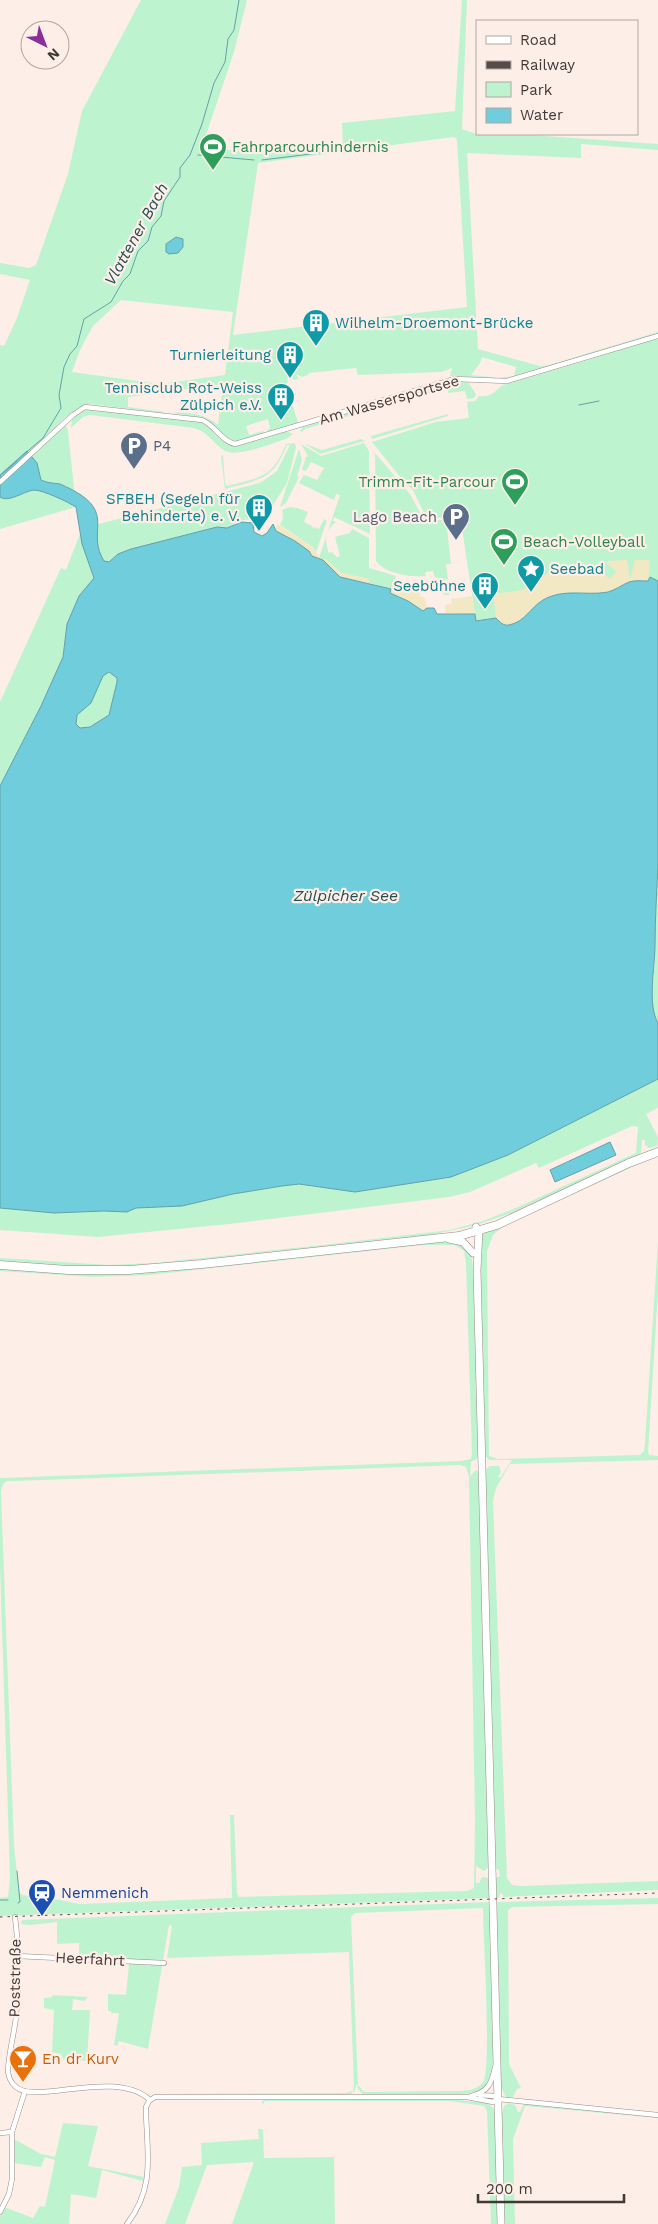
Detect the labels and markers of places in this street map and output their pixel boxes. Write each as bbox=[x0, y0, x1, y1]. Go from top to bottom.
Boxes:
sports icon: Fahrparcourhindernis bbox=[198, 132, 228, 171]
place label: Fahrparcourhindernis bbox=[232, 138, 389, 156]
building icon: Wilhelm-Droemont-Brücke bbox=[301, 308, 331, 347]
place label: Wilhelm-Droemont-Brücke bbox=[335, 314, 533, 332]
building icon: Turnierleitung bbox=[275, 340, 305, 379]
place label: Turnierleitung bbox=[169, 346, 271, 364]
place label: Tennisclub Rot-Weiss Zülpich e.V. bbox=[105, 379, 262, 414]
building icon: Tennisclub Rot-Weiss Zülpich e.V. bbox=[266, 382, 296, 421]
parking icon: P4 bbox=[119, 431, 149, 470]
place label: P4 bbox=[153, 437, 171, 455]
sports icon: Trimm-Fit-Parcour bbox=[500, 467, 530, 506]
place label: Trimm-Fit-Parcour bbox=[358, 473, 496, 491]
place label: SFBEH (Segeln für Behinderte) e. V. bbox=[106, 490, 240, 525]
building icon: SFBEH (Segeln für Behinderte) e. V. bbox=[244, 493, 274, 532]
parking icon: Lago Beach bbox=[441, 502, 471, 541]
place label: Lago Beach bbox=[353, 508, 437, 526]
sports icon: Beach-Volleyball bbox=[489, 527, 519, 566]
place label: Beach-Volleyball bbox=[523, 533, 645, 551]
place icon: Seebad bbox=[516, 554, 546, 593]
place label: Seebad bbox=[550, 560, 604, 578]
building icon: Seebühne bbox=[470, 571, 500, 610]
place label: Seebühne bbox=[393, 577, 466, 595]
station icon: Nemmenich bbox=[27, 1878, 57, 1917]
place label: Nemmenich bbox=[61, 1884, 149, 1902]
bar icon: En dr Kurv bbox=[8, 2044, 38, 2083]
place label: En dr Kurv bbox=[42, 2050, 119, 2068]

